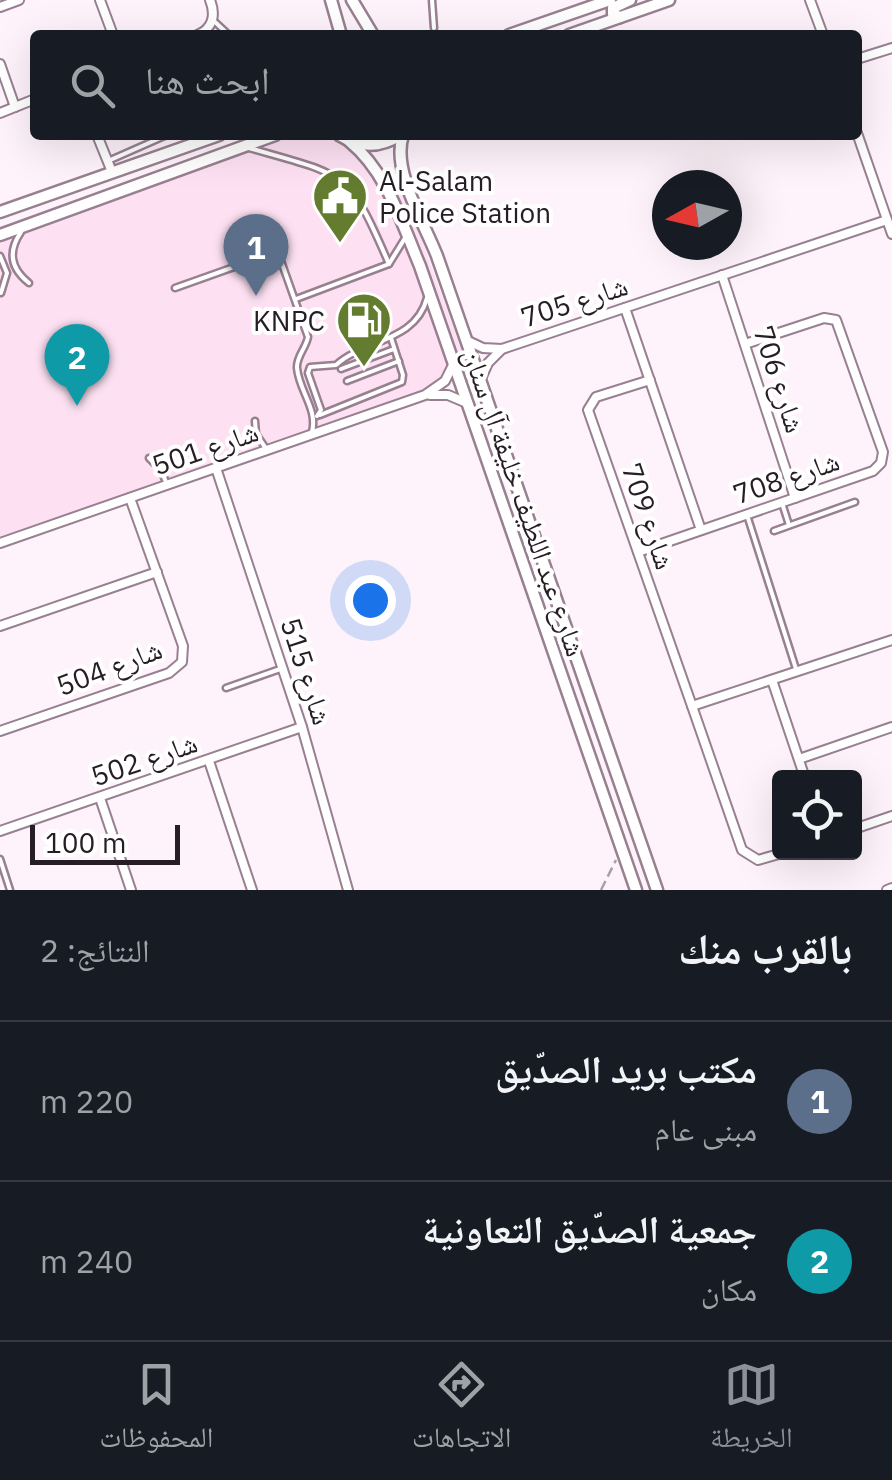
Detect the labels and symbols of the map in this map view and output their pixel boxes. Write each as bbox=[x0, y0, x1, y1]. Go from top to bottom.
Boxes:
place label: Al-Salam Police Station bbox=[379, 162, 551, 231]
public building icon: Al-Salam Police Station bbox=[310, 166, 370, 245]
north arrow bbox=[652, 170, 742, 260]
pin: 1 bbox=[224, 214, 288, 296]
street label: شارع 705 bbox=[516, 266, 632, 336]
fuel station icon: KNPC bbox=[334, 290, 394, 369]
place label: KNPC bbox=[253, 302, 325, 339]
street label: شارع 706 bbox=[745, 321, 815, 437]
pin: 2 bbox=[44, 324, 110, 406]
street label: شارع عبد اللطيف خليفة آل سنان bbox=[455, 343, 595, 661]
street label: شارع 501 bbox=[147, 413, 263, 483]
street label: شارع 708 bbox=[728, 442, 844, 512]
street label: شارع 709 bbox=[614, 458, 684, 574]
your location bbox=[345, 575, 396, 626]
street label: شارع 515 bbox=[272, 613, 342, 729]
street label: شارع 504 bbox=[51, 630, 167, 704]
street label: شارع 502 bbox=[86, 724, 202, 794]
scale bar bbox=[30, 820, 180, 864]

